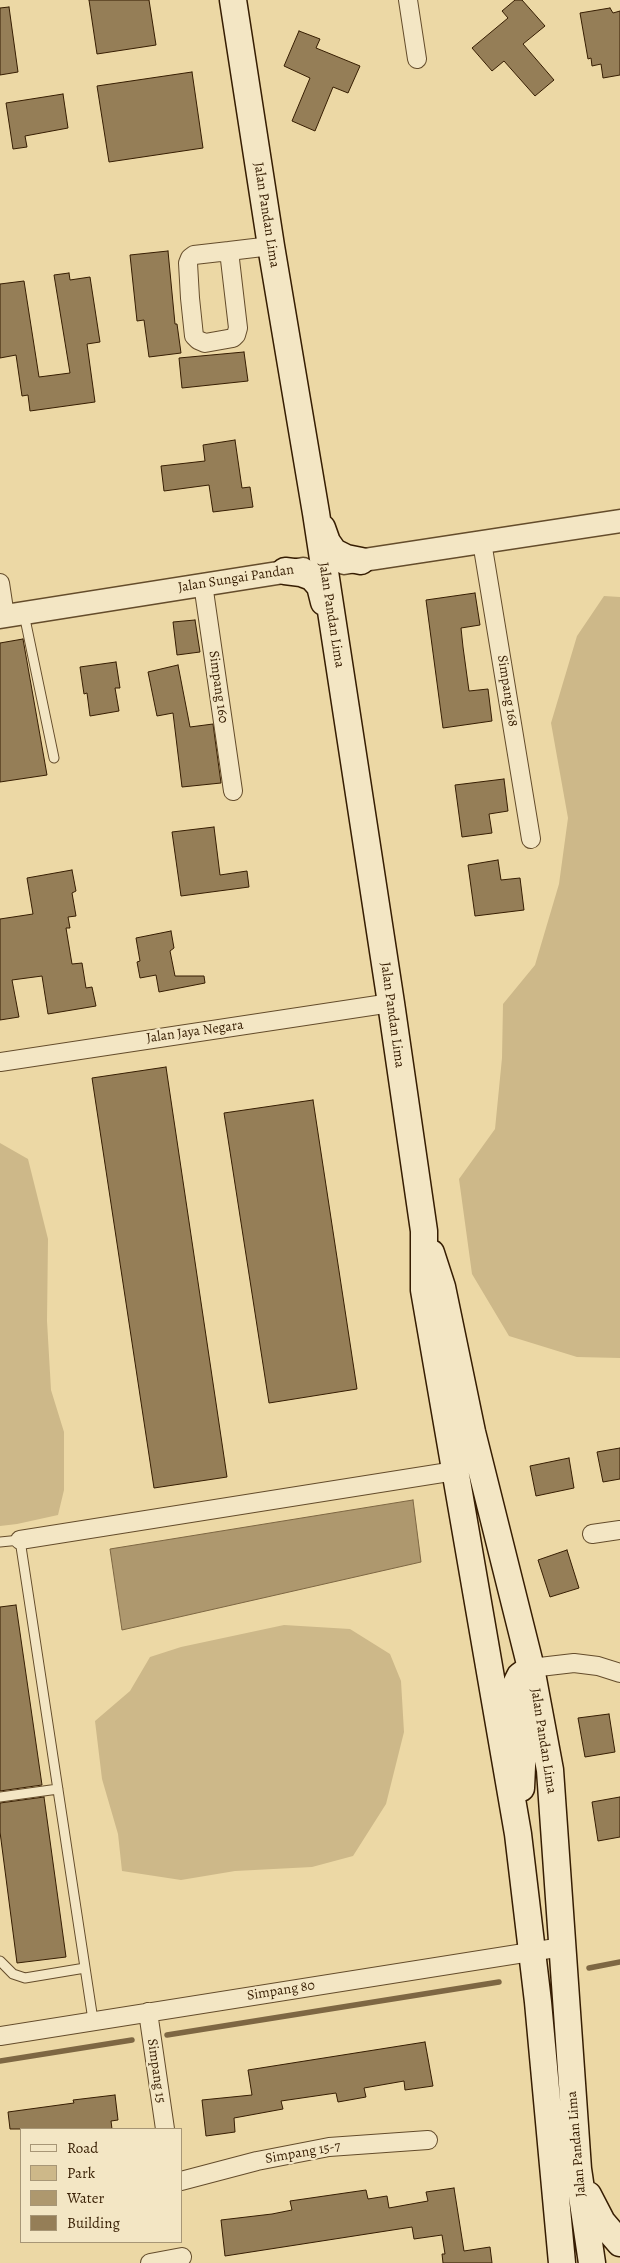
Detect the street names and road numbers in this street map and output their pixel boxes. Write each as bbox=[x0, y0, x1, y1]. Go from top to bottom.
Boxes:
street label: Jalan Pandan Lima bbox=[249, 161, 283, 269]
street label: Jalan Pandan Lima bbox=[314, 561, 348, 669]
street label: Jalan Sungai Pandan bbox=[177, 562, 295, 596]
street label: Simpang 160 bbox=[205, 650, 231, 724]
street label: Simpang 168 bbox=[493, 654, 521, 728]
street label: Jalan Pandan Lima bbox=[376, 961, 408, 1069]
street label: Jalan Jaya Negara bbox=[145, 1017, 245, 1047]
street label: Jalan Pandan Lima bbox=[526, 1687, 560, 1795]
street label: Simpang 80 bbox=[246, 1977, 316, 2005]
street label: Simpang 15 bbox=[143, 2038, 169, 2104]
street label: Jalan Pandan Lima bbox=[564, 2090, 590, 2198]
street label: Simpang 15-7 bbox=[264, 2138, 342, 2168]

